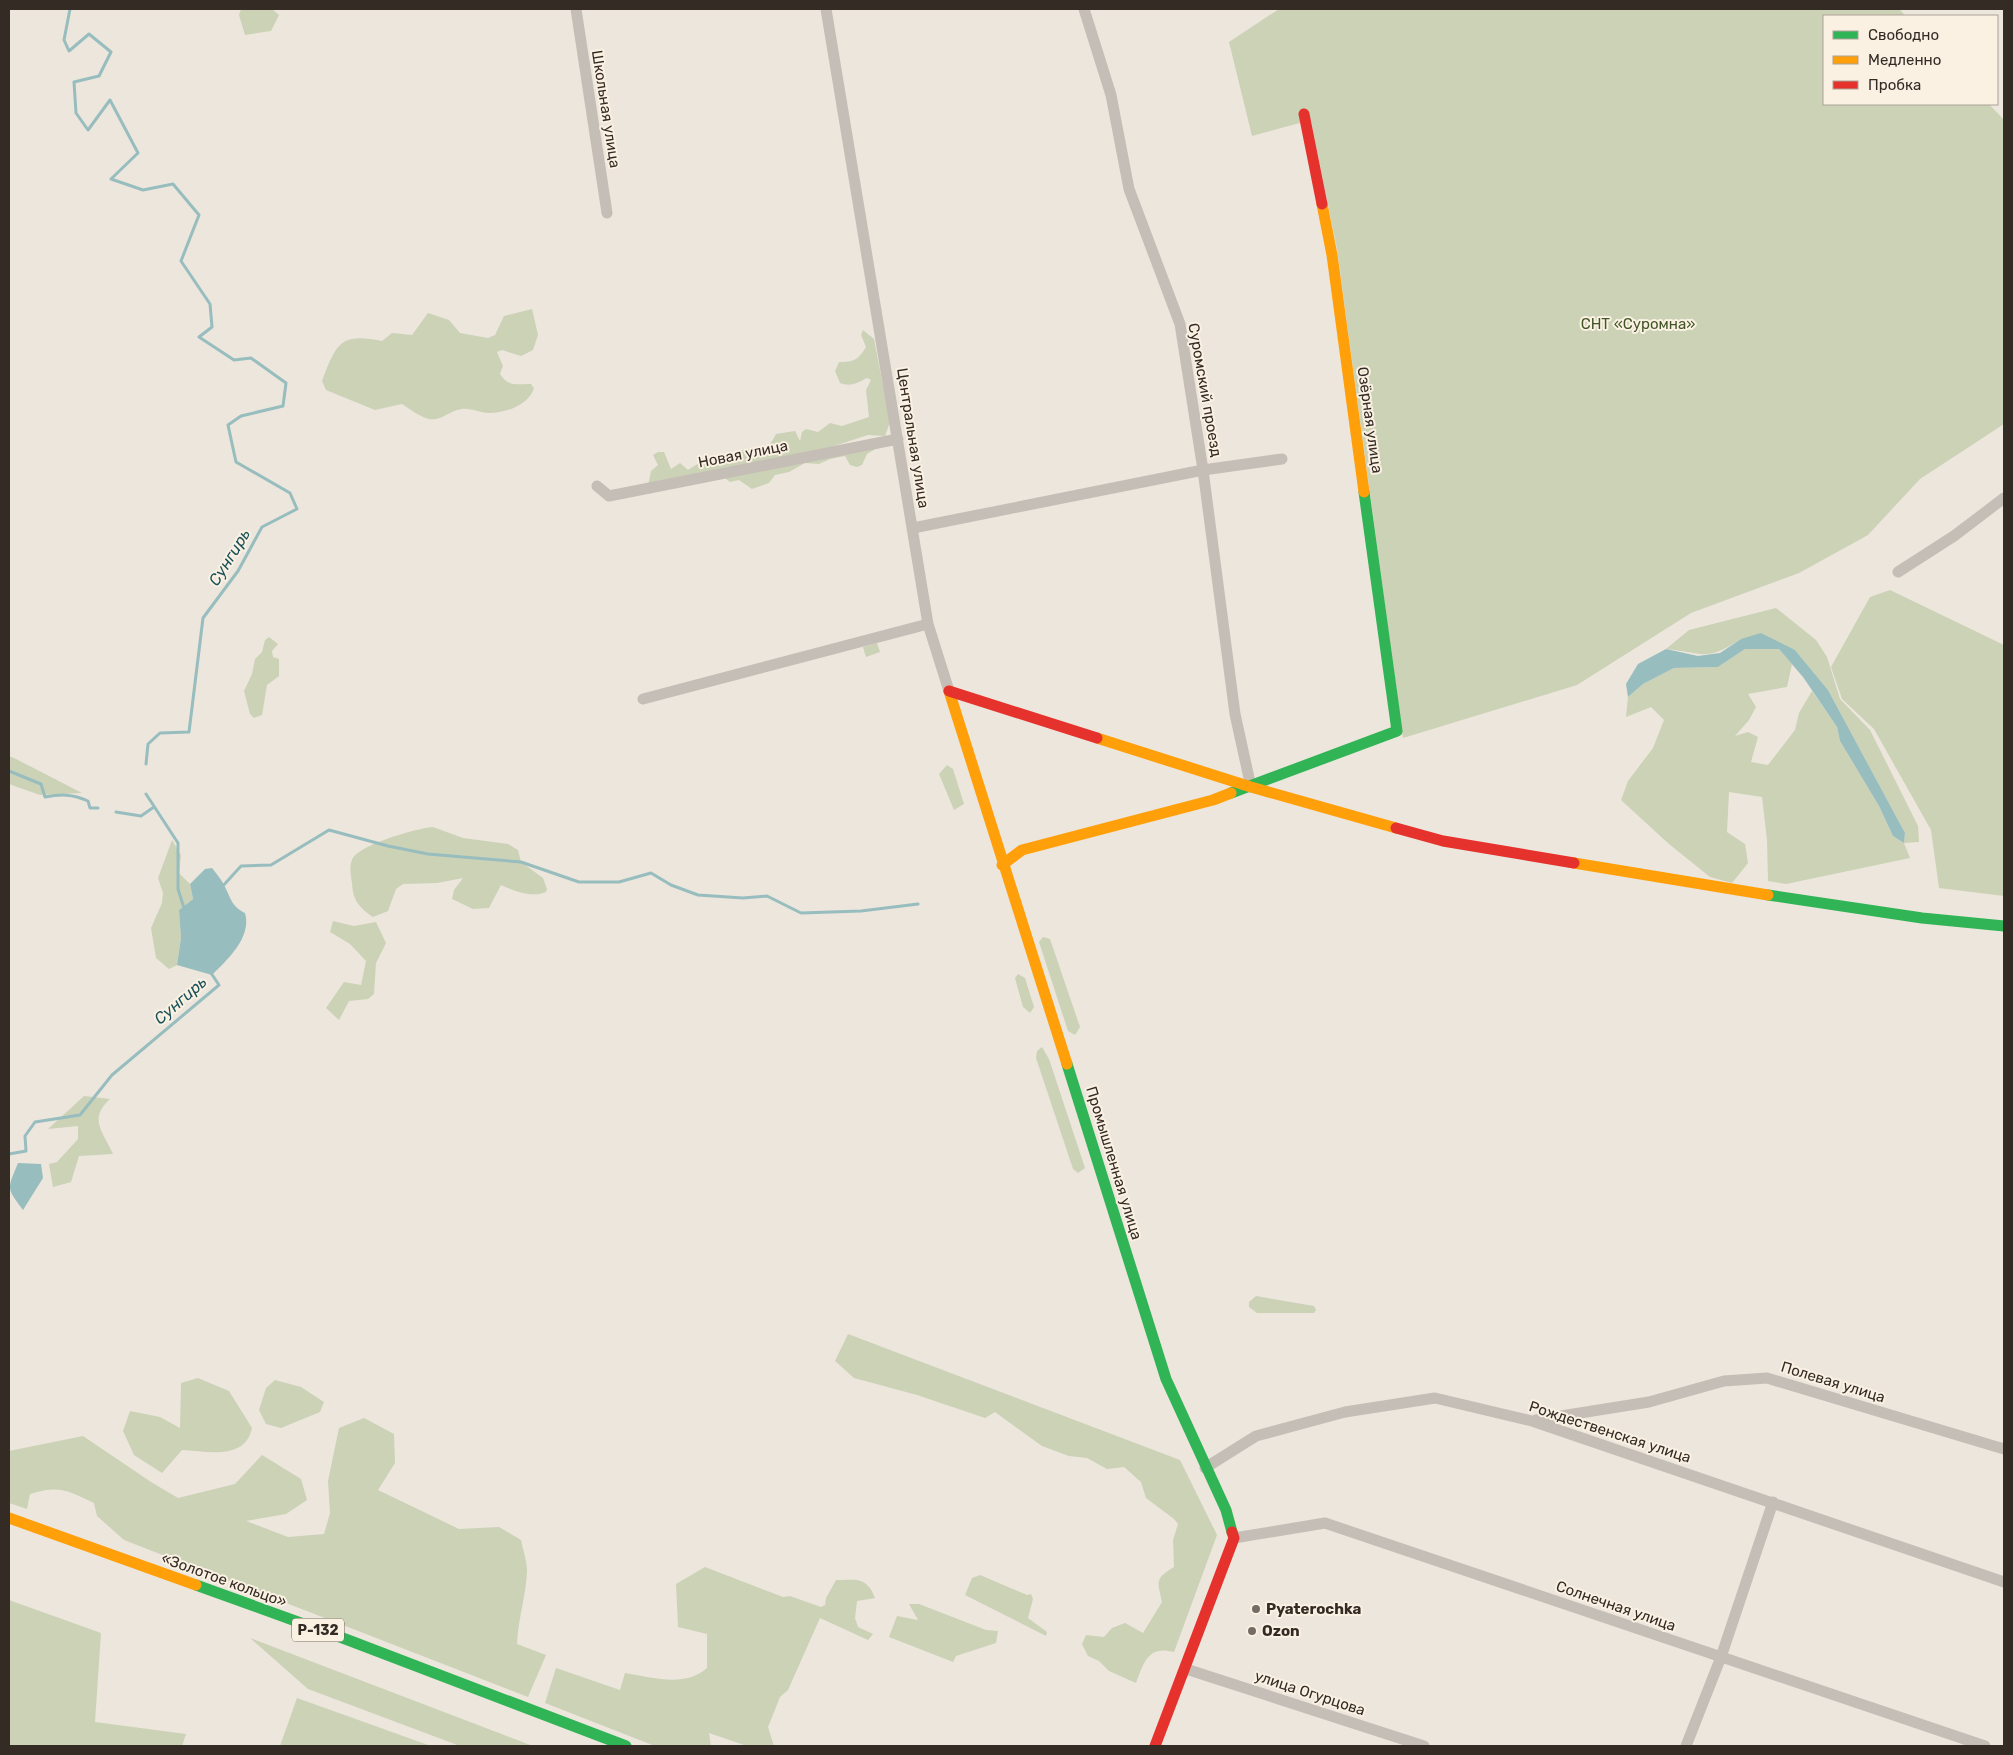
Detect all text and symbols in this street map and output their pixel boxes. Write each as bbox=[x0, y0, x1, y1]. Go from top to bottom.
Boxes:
legend bbox=[1823, 15, 1998, 105]
text: Свободно bbox=[1868, 26, 1939, 44]
street label: Школьная улица bbox=[588, 49, 624, 169]
text: Медленно bbox=[1868, 51, 1941, 69]
text: Пробка bbox=[1868, 76, 1921, 94]
park label: СНТ «Суромна» bbox=[1581, 315, 1695, 333]
street label: Суромский проезд bbox=[1184, 322, 1226, 458]
street label: Озёрная улица bbox=[1354, 365, 1386, 475]
street label: Центральная улица bbox=[893, 366, 933, 510]
street label: Новая улица bbox=[697, 436, 789, 472]
water label: Сунгирь bbox=[205, 525, 254, 589]
water label: Сунгирь bbox=[150, 972, 210, 1028]
street label: Промышленная улица bbox=[1082, 1084, 1146, 1242]
street label: Полевая улица bbox=[1779, 1358, 1887, 1406]
street label: Рождественская улица bbox=[1527, 1397, 1693, 1467]
street label: «Золотое кольцо» bbox=[159, 1549, 289, 1611]
street label: Солнечная улица bbox=[1554, 1577, 1678, 1635]
place label: Pyaterochka bbox=[1266, 1600, 1362, 1618]
marker: Pyaterochka bbox=[1250, 1603, 1262, 1615]
road number: Р-132 bbox=[292, 1618, 344, 1642]
place label: Ozon bbox=[1262, 1622, 1300, 1640]
marker: Ozon bbox=[1246, 1625, 1258, 1637]
street label: улица Огурцова bbox=[1252, 1667, 1368, 1719]

